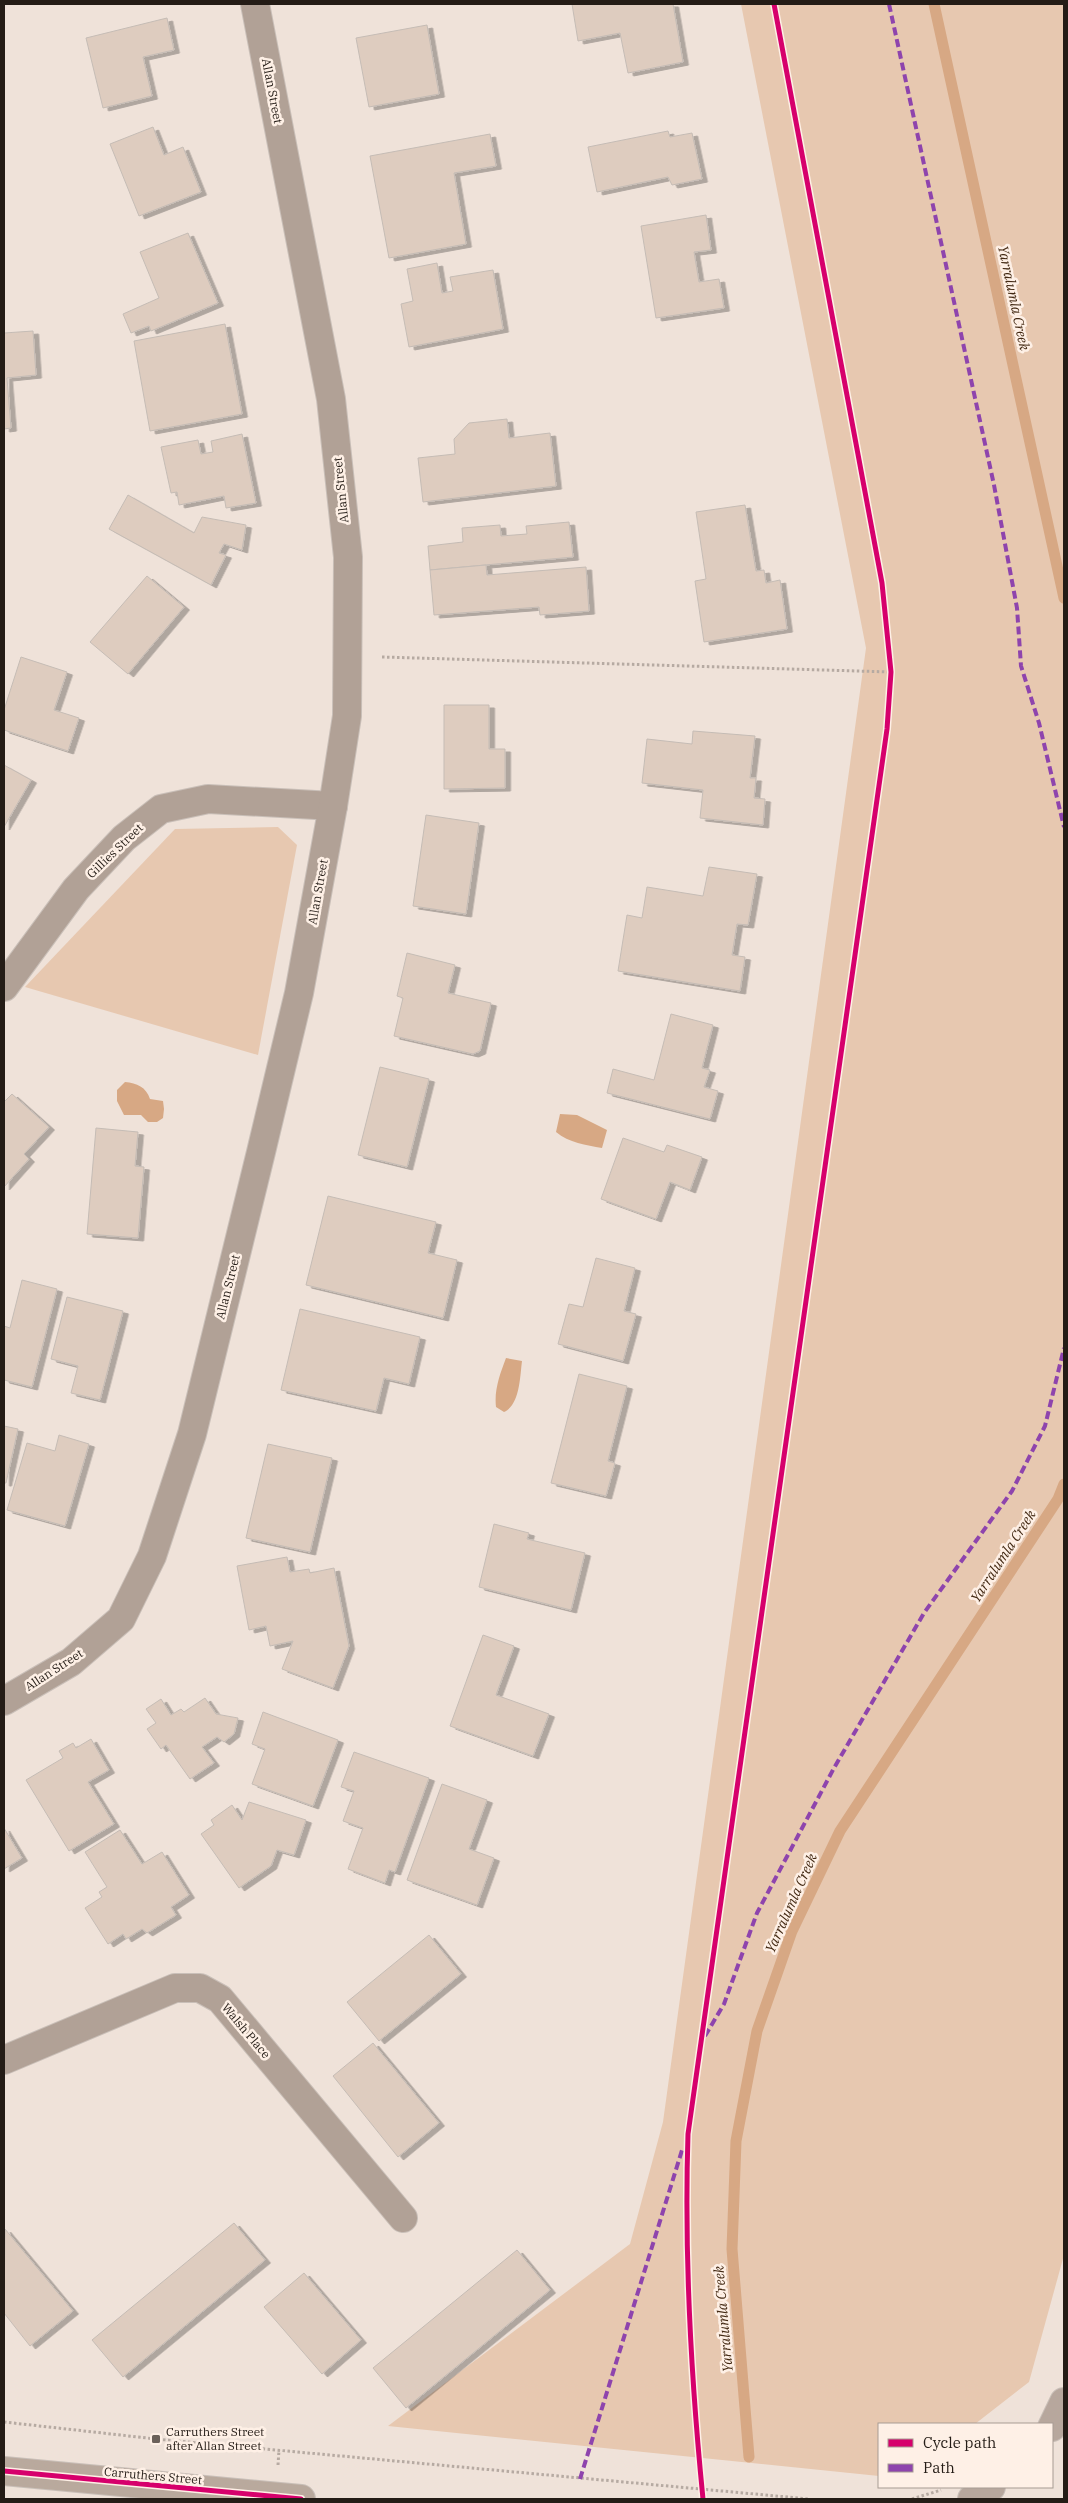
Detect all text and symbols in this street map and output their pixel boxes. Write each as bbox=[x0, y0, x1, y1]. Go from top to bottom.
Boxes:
street label: Allan Street bbox=[259, 57, 286, 125]
water label: Yarralumla Creek bbox=[994, 244, 1034, 353]
street label: Allan Street bbox=[330, 456, 351, 524]
street label: Gillies Street bbox=[83, 820, 146, 881]
street label: Allan Street bbox=[304, 858, 331, 926]
street label: Allan Street bbox=[212, 1253, 243, 1321]
water label: Yarralumla Creek bbox=[966, 1506, 1040, 1606]
street label: Allan Street bbox=[22, 1645, 86, 1694]
water label: Yarralumla Creek bbox=[761, 1850, 821, 1955]
street label: Walsh Place bbox=[219, 2000, 274, 2061]
water label: Yarralumla Creek bbox=[709, 2264, 737, 2373]
legend bbox=[878, 2423, 1053, 2488]
place label: Carruthers Street after Allan Street bbox=[166, 2424, 264, 2453]
marker: Carruthers Street after Allan Street bbox=[150, 2433, 162, 2445]
text: Cycle path bbox=[923, 2433, 996, 2452]
text: Path bbox=[923, 2458, 955, 2477]
street label: Carruthers Street bbox=[103, 2464, 203, 2487]

